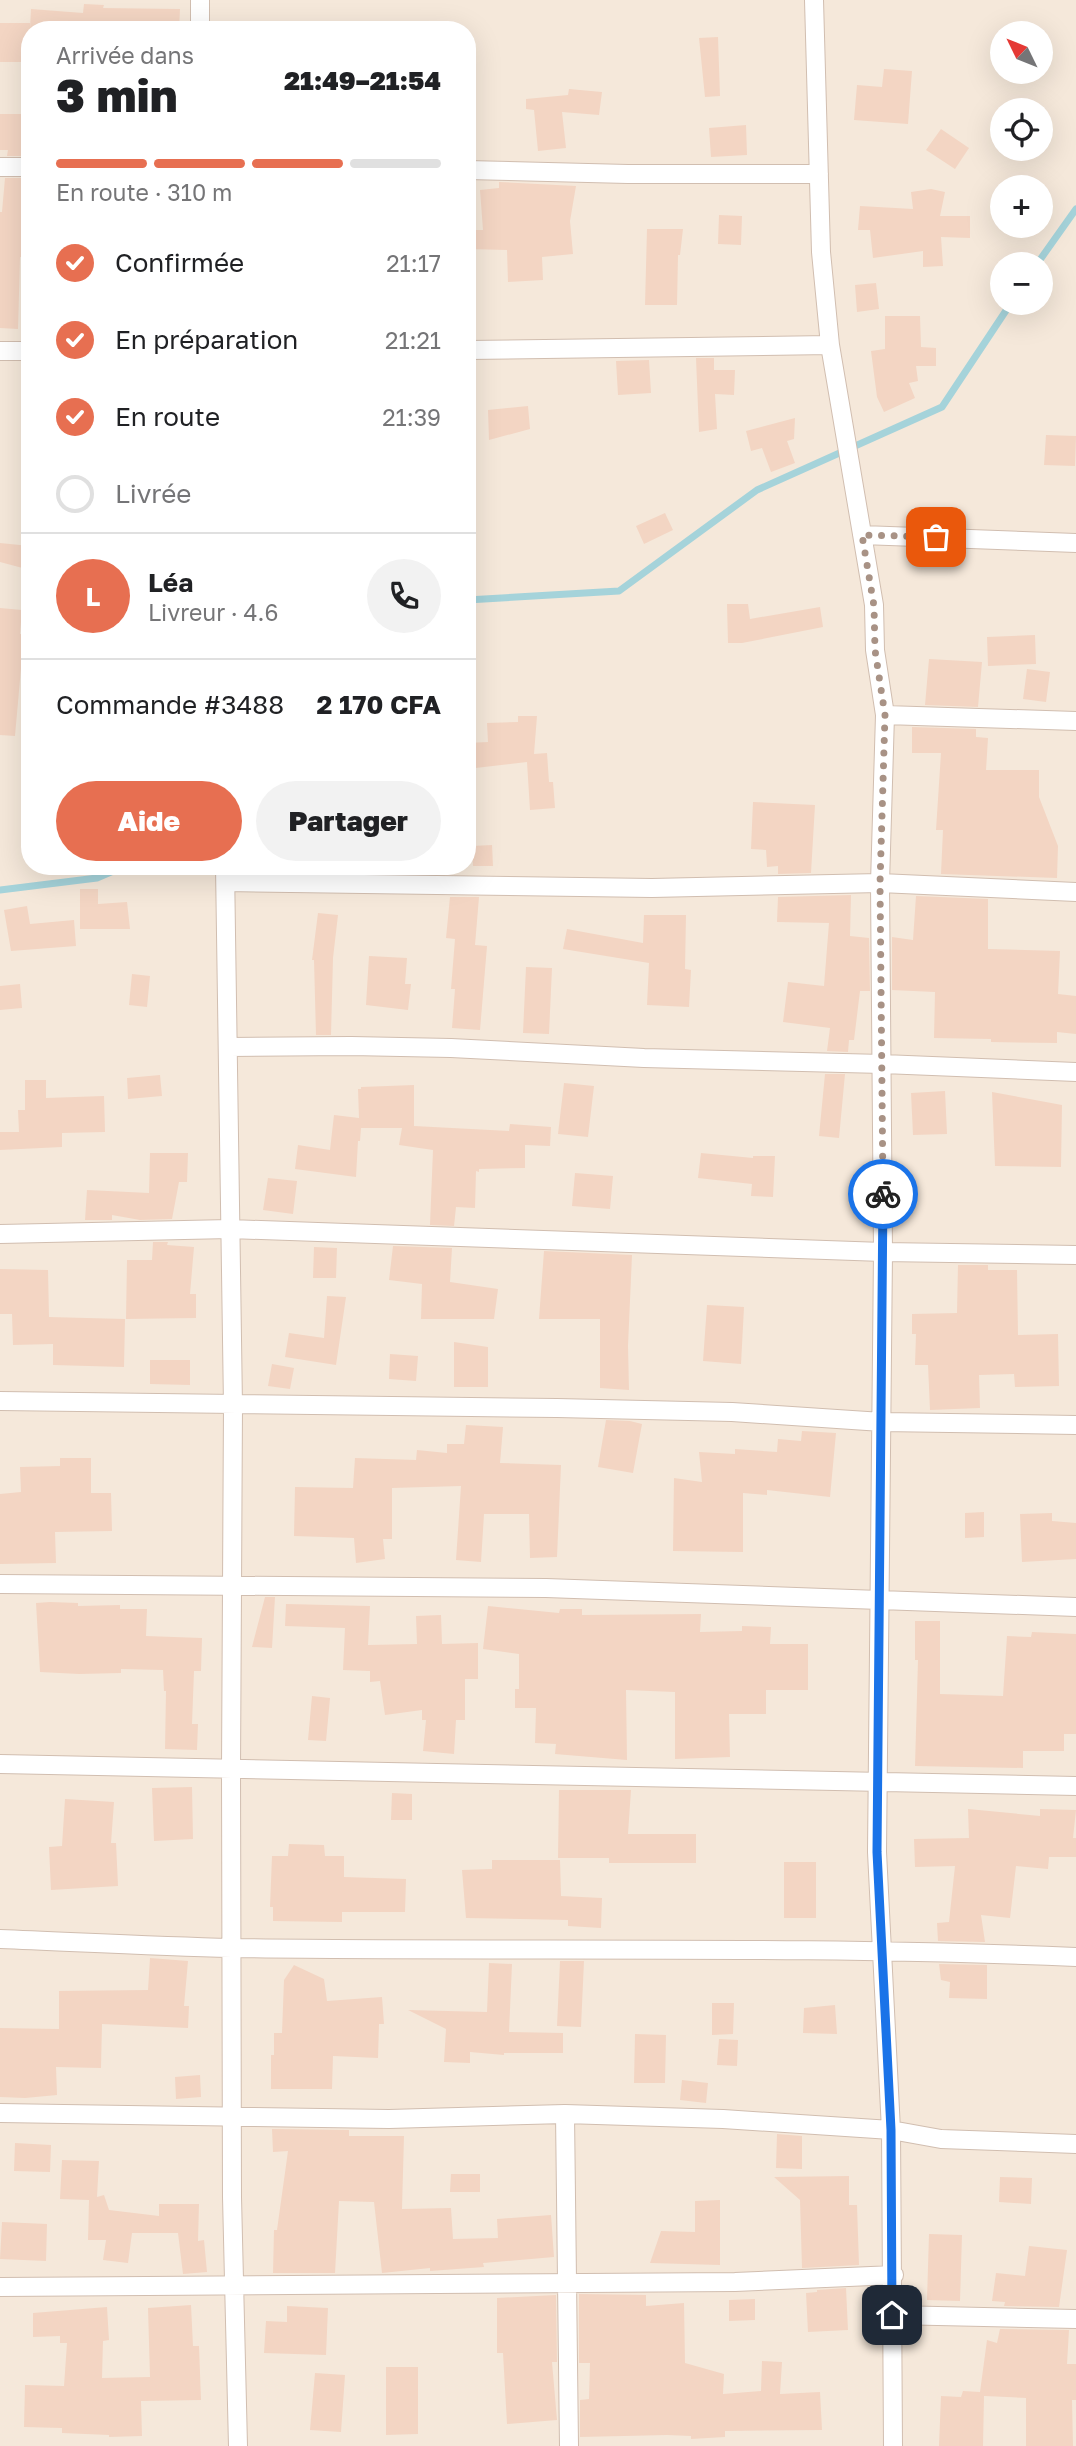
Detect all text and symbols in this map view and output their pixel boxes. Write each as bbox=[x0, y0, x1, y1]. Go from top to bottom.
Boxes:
north arrow bbox=[990, 21, 1054, 84]
map controls bbox=[990, 21, 1053, 315]
text: Arrivée dans bbox=[56, 41, 194, 69]
text: 21:49–21:54 bbox=[284, 65, 441, 96]
text: 3 min bbox=[56, 67, 178, 122]
button: locate bbox=[990, 98, 1053, 161]
button: + bbox=[990, 175, 1053, 238]
text: En route · 310 m bbox=[56, 178, 232, 206]
icon: check bbox=[56, 244, 94, 282]
text: Confirmée bbox=[115, 247, 244, 278]
text: 21:17 bbox=[386, 249, 441, 277]
button: − bbox=[990, 252, 1053, 315]
icon: check bbox=[56, 321, 94, 359]
text: En préparation bbox=[115, 324, 298, 355]
text: 21:21 bbox=[385, 326, 441, 354]
icon: check bbox=[56, 398, 94, 436]
text: En route bbox=[115, 401, 220, 432]
text: 21:39 bbox=[382, 403, 441, 431]
text: Livrée bbox=[115, 478, 191, 509]
pin bbox=[906, 507, 966, 567]
icon: bag bbox=[917, 518, 955, 556]
button: phone bbox=[367, 559, 441, 633]
text: Léa bbox=[148, 567, 193, 598]
text: L bbox=[86, 581, 100, 612]
text: Livreur · 4.6 bbox=[148, 598, 278, 626]
text: Commande #3488 bbox=[56, 689, 284, 720]
text: 2 170 CFA bbox=[317, 689, 441, 720]
button: Aide bbox=[56, 781, 242, 861]
button: Partager bbox=[256, 781, 441, 861]
courier bbox=[848, 1159, 918, 1229]
icon: bike bbox=[864, 1175, 902, 1213]
pin bbox=[862, 2285, 922, 2345]
icon: home bbox=[873, 2296, 911, 2334]

